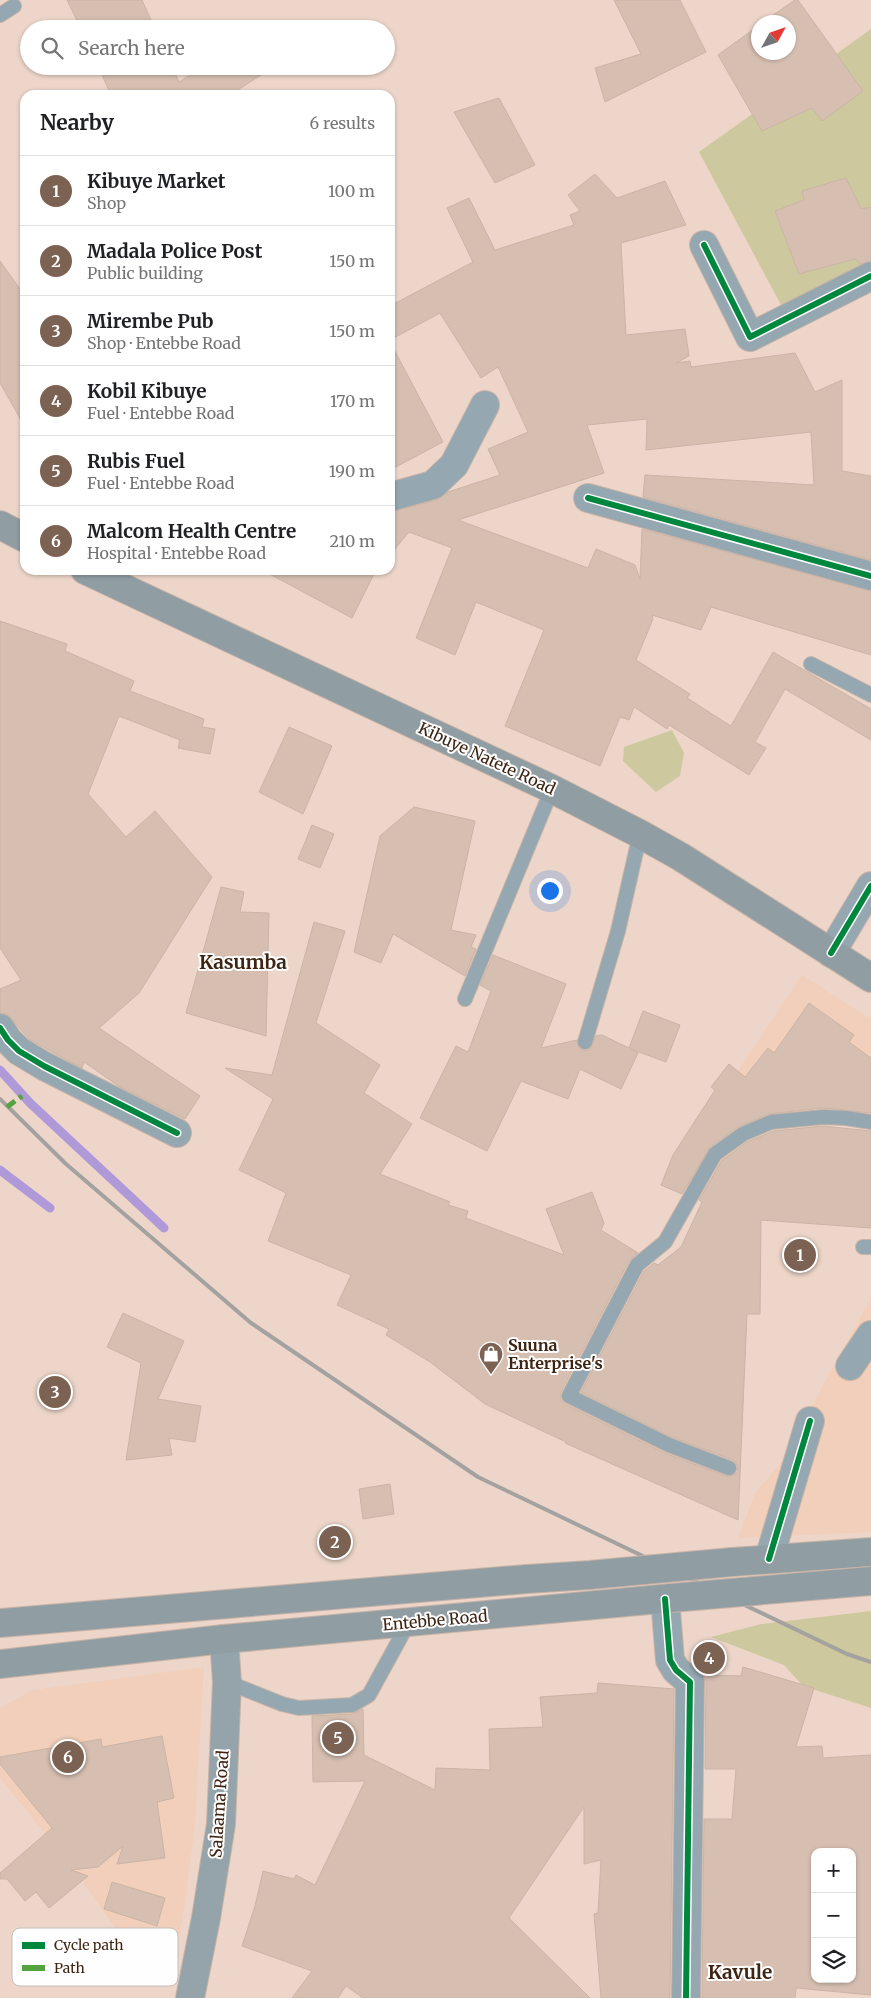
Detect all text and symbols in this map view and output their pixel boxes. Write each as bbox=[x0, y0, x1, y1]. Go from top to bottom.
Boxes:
north arrow bbox=[751, 15, 796, 60]
search box bbox=[20, 20, 395, 75]
icon: search bbox=[38, 34, 66, 62]
text: Search here bbox=[78, 36, 185, 60]
text: Nearby bbox=[40, 109, 114, 136]
text: 6 results bbox=[310, 113, 375, 133]
text: Kibuye Market bbox=[87, 169, 225, 193]
text: 1 bbox=[52, 181, 60, 201]
text: 100 m bbox=[328, 181, 375, 201]
text: Shop bbox=[87, 193, 126, 213]
text: Madala Police Post bbox=[87, 239, 262, 263]
text: 2 bbox=[51, 251, 61, 271]
text: 150 m bbox=[329, 251, 375, 271]
text: Public building bbox=[87, 263, 203, 283]
text: Mirembe Pub bbox=[87, 309, 214, 333]
text: 3 bbox=[51, 321, 61, 341]
text: 150 m bbox=[329, 321, 375, 341]
text: Shop · Entebbe Road bbox=[87, 333, 241, 353]
text: Kobil Kibuye bbox=[87, 379, 207, 403]
text: 4 bbox=[51, 391, 61, 411]
text: 170 m bbox=[330, 391, 375, 411]
text: Fuel · Entebbe Road bbox=[87, 403, 235, 423]
text: Rubis Fuel bbox=[87, 449, 185, 473]
text: 5 bbox=[51, 461, 61, 481]
text: 190 m bbox=[329, 461, 375, 481]
text: Fuel · Entebbe Road bbox=[87, 473, 235, 493]
text: Malcom Health Centre bbox=[87, 519, 296, 543]
text: 6 bbox=[51, 531, 61, 551]
text: 210 m bbox=[330, 531, 375, 551]
text: Hospital · Entebbe Road bbox=[87, 543, 266, 563]
street label: Kibuye Natete Road bbox=[415, 717, 559, 799]
your location bbox=[537, 878, 563, 904]
district label: Kasumba bbox=[199, 950, 287, 974]
pin: 1 bbox=[784, 1236, 816, 1274]
place label: Suuna Enterprise's bbox=[508, 1335, 603, 1373]
shop icon: Suuna Enterprise's bbox=[478, 1341, 504, 1375]
pin: 3 bbox=[39, 1373, 71, 1411]
pin: 2 bbox=[319, 1523, 351, 1561]
street label: Entebbe Road bbox=[382, 1605, 489, 1635]
pin: 4 bbox=[693, 1639, 725, 1677]
pin: 5 bbox=[322, 1719, 354, 1757]
pin: 6 bbox=[52, 1738, 84, 1776]
street label: Salaama Road bbox=[205, 1749, 233, 1858]
map controls bbox=[811, 1848, 856, 1983]
button: + bbox=[811, 1848, 856, 1893]
button: − bbox=[811, 1893, 856, 1938]
legend bbox=[12, 1928, 178, 1986]
text: Cycle path bbox=[54, 1936, 124, 1954]
button: layers bbox=[811, 1938, 856, 1983]
text: Path bbox=[54, 1959, 85, 1977]
district label: Kavule bbox=[708, 1960, 772, 1984]

